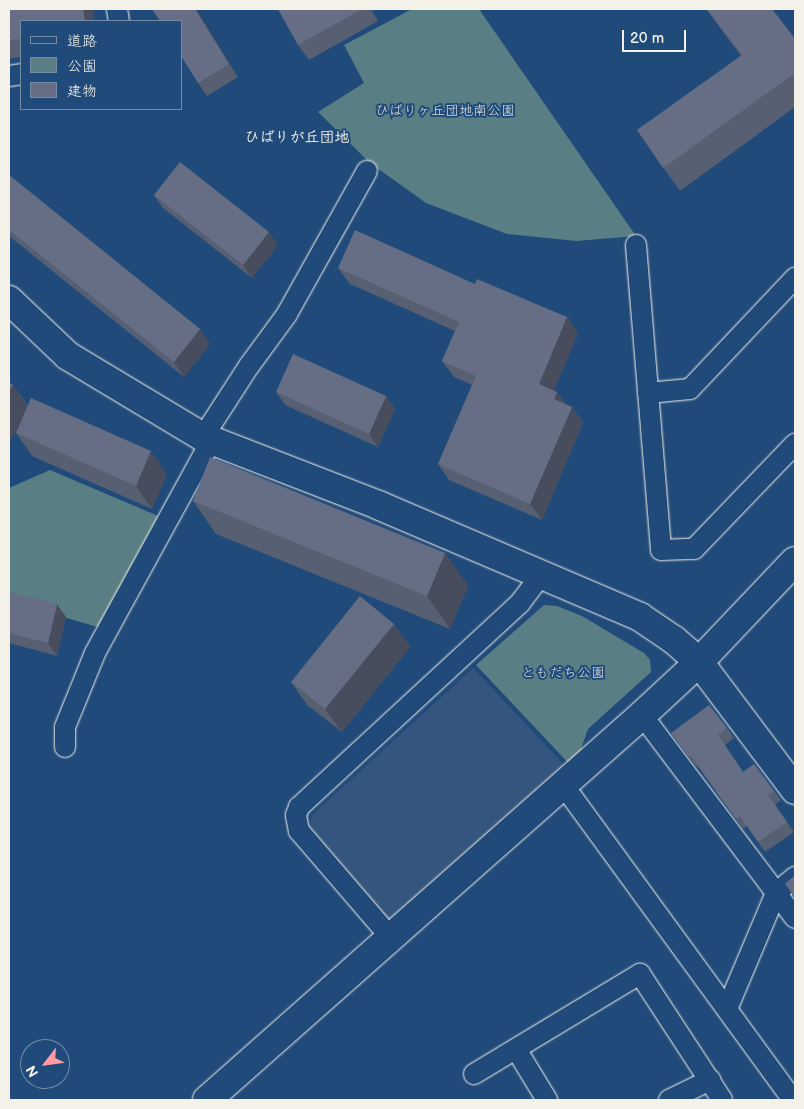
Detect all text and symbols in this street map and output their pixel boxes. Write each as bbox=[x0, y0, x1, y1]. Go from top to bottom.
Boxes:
legend bbox=[20, 20, 182, 110]
scale bar bbox=[624, 20, 688, 52]
text: 20 m bbox=[630, 29, 664, 48]
text: 道路 bbox=[67, 32, 97, 51]
text: 公園 bbox=[67, 57, 97, 76]
text: 建物 bbox=[67, 82, 97, 101]
park label: ひばりヶ丘団地南公園 bbox=[375, 103, 515, 119]
district label: ひばりが丘団地 bbox=[245, 129, 349, 147]
park label: ともだち公園 bbox=[521, 665, 605, 681]
north arrow bbox=[20, 1039, 70, 1089]
text: N bbox=[22, 1062, 42, 1080]

